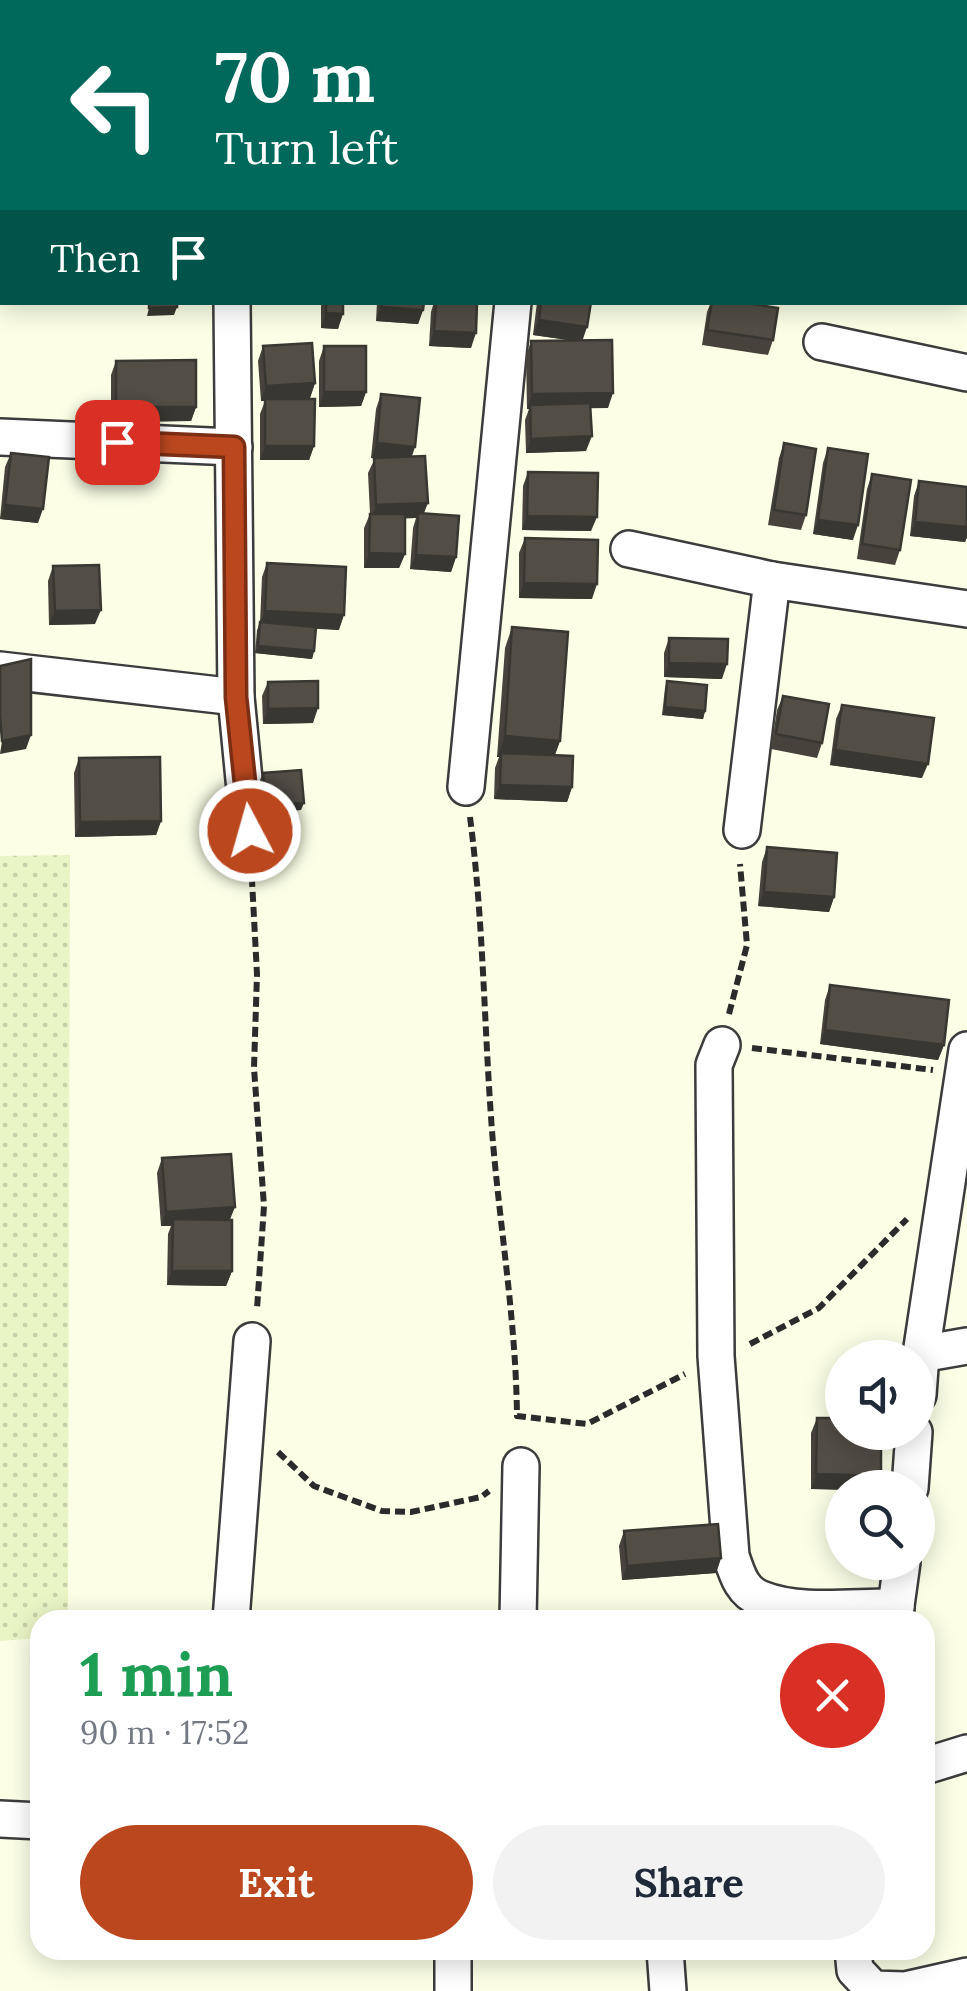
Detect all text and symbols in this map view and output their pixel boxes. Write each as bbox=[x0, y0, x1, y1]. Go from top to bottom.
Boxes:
text: 70 m bbox=[215, 32, 375, 121]
icon: left bbox=[50, 40, 180, 170]
text: Turn left bbox=[215, 119, 398, 176]
icon: arrive bbox=[161, 230, 216, 285]
text: Then bbox=[50, 234, 141, 282]
pin bbox=[75, 400, 160, 485]
icon: arrive bbox=[90, 415, 145, 470]
position arrow bbox=[198, 779, 302, 883]
map controls bbox=[825, 1340, 935, 1580]
button: sound bbox=[825, 1340, 935, 1450]
button: search bbox=[825, 1470, 935, 1580]
text: 1 min bbox=[80, 1636, 233, 1712]
button: close bbox=[780, 1643, 885, 1748]
text: 90 m · 17:52 bbox=[80, 1712, 249, 1753]
button: Exit bbox=[80, 1825, 473, 1940]
button: Share bbox=[493, 1825, 885, 1940]

